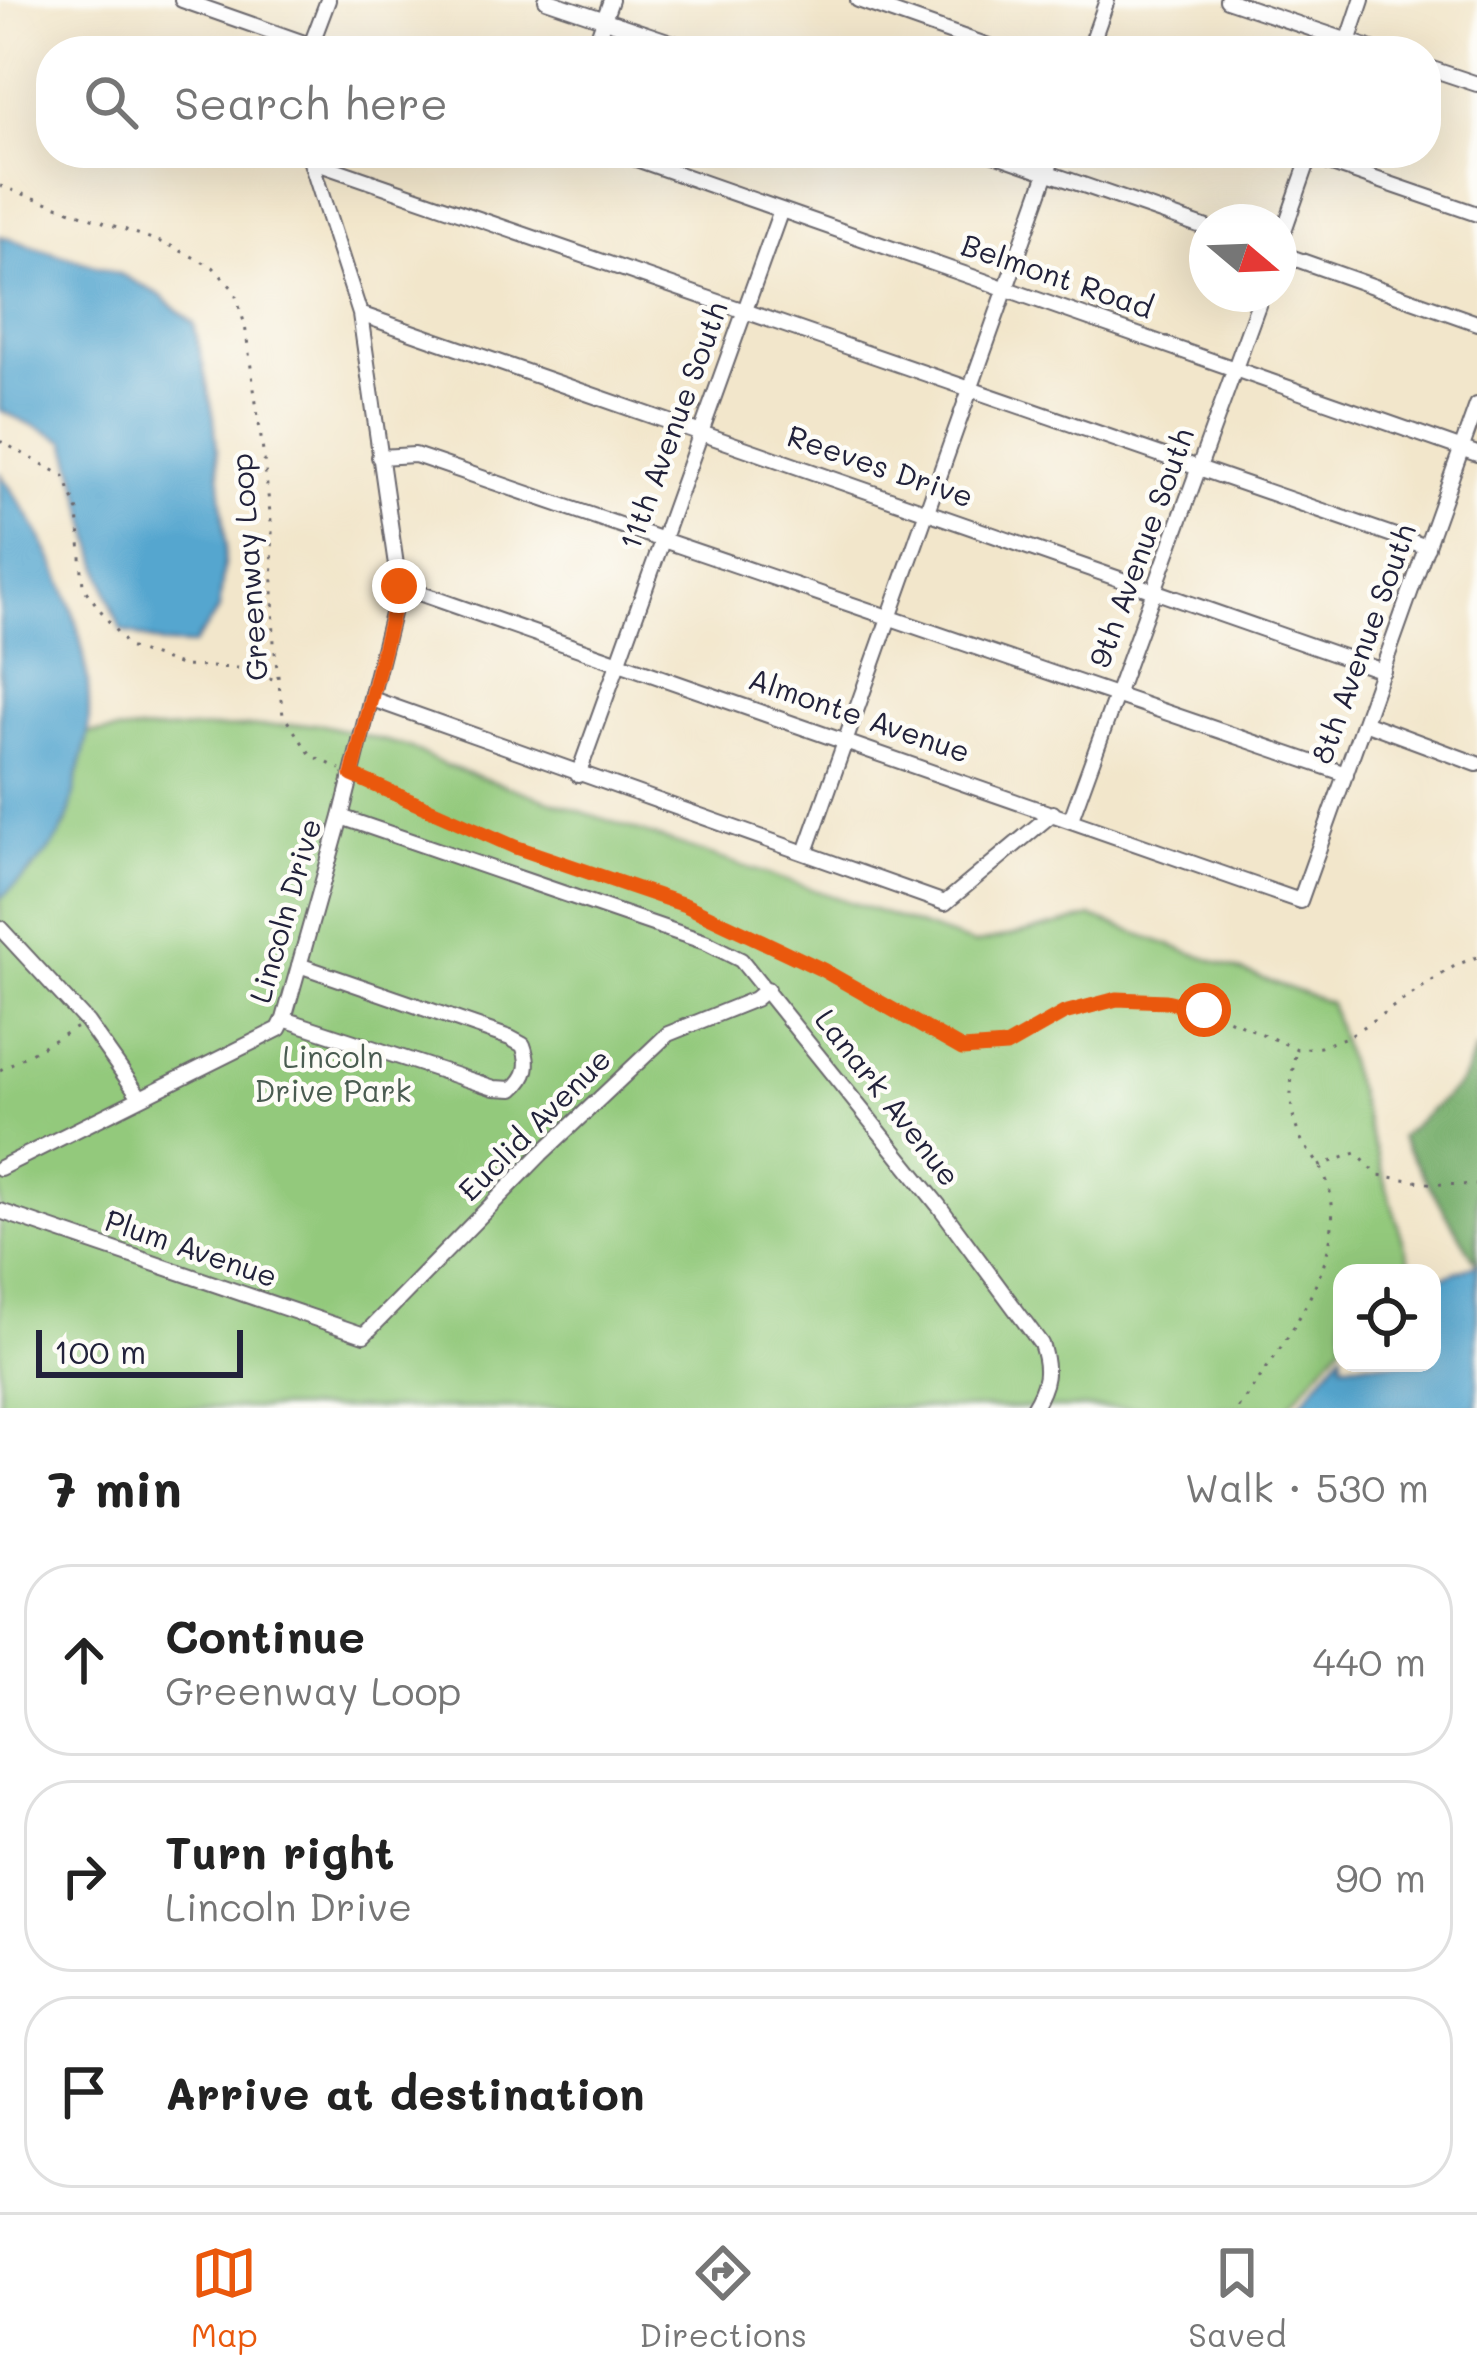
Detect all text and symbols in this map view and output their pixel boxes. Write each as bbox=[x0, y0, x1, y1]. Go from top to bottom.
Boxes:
search box bbox=[36, 36, 1441, 168]
icon: search bbox=[78, 69, 144, 135]
text: Search here bbox=[174, 73, 448, 131]
north arrow bbox=[1189, 204, 1297, 312]
street label: Belmont Road bbox=[956, 224, 1159, 327]
street label: 11th Avenue South bbox=[609, 296, 736, 555]
street label: Reeves Drive bbox=[782, 415, 979, 516]
street label: 9th Avenue South bbox=[1078, 422, 1202, 673]
street label: Greenway Loop bbox=[220, 452, 276, 682]
street label: 8th Avenue South bbox=[1300, 518, 1424, 769]
route end bbox=[372, 559, 426, 613]
street label: Almonte Avenue bbox=[744, 657, 976, 771]
street label: Lincoln Drive bbox=[239, 814, 329, 1007]
route start bbox=[1177, 983, 1231, 1037]
street label: Lanark Avenue bbox=[807, 1000, 970, 1193]
park label: Lincoln Drive Park bbox=[255, 1036, 411, 1110]
street label: Euclid Avenue bbox=[449, 1039, 619, 1209]
street label: Plum Avenue bbox=[100, 1199, 283, 1295]
map controls bbox=[1333, 1264, 1441, 1372]
button: locate bbox=[1333, 1264, 1441, 1372]
scale bar bbox=[36, 1324, 243, 1377]
text: 100 m bbox=[54, 1329, 146, 1372]
text: 7 min bbox=[48, 1453, 182, 1520]
text: Walk · 530 m bbox=[1185, 1461, 1429, 1512]
text: Continue bbox=[165, 1606, 365, 1664]
icon: ahead bbox=[51, 1627, 117, 1693]
text: 440 m bbox=[1313, 1635, 1426, 1686]
text: Greenway Loop bbox=[165, 1664, 462, 1715]
text: Turn right bbox=[165, 1822, 394, 1880]
icon: right bbox=[51, 1843, 117, 1909]
text: 90 m bbox=[1335, 1851, 1426, 1902]
text: Lincoln Drive bbox=[165, 1880, 412, 1931]
icon: arrive bbox=[51, 2059, 117, 2125]
text: Arrive at destination bbox=[165, 2063, 645, 2121]
tab: Map bbox=[191, 2240, 258, 2355]
tab: Directions bbox=[639, 2240, 807, 2355]
tab: Saved bbox=[1188, 2240, 1286, 2355]

